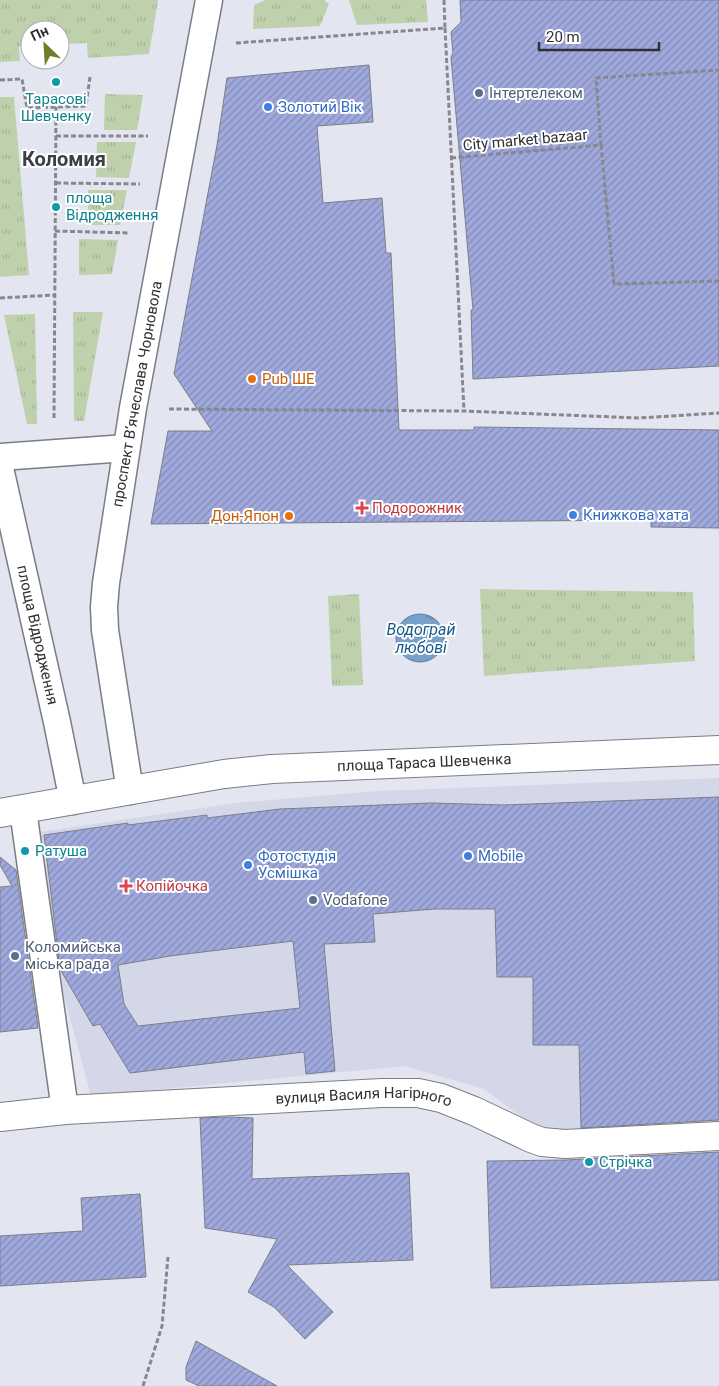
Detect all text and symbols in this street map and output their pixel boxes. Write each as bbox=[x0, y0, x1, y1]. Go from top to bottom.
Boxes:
north arrow bbox=[20, 20, 70, 70]
scale bar bbox=[539, 20, 659, 52]
text: Пн bbox=[28, 22, 51, 44]
text: 20 m bbox=[546, 28, 580, 46]
marker: Тарасові Шевченку bbox=[50, 76, 62, 88]
place label: Інтертелеком bbox=[489, 84, 583, 102]
marker: Інтертелеком bbox=[473, 87, 485, 99]
place label: Тарасові Шевченку bbox=[21, 90, 91, 125]
place label: Золотий Вік bbox=[278, 98, 362, 116]
marker: Золотий Вік bbox=[262, 101, 274, 113]
street label: City market bazaar bbox=[462, 126, 588, 154]
district label: Коломия bbox=[22, 147, 106, 171]
place label: площа Відродження bbox=[66, 189, 158, 224]
marker: площа Відродження bbox=[50, 201, 62, 213]
street label: проспект Вʼячеслава Чорновола bbox=[108, 280, 166, 508]
place label: Pub ШЕ bbox=[262, 370, 315, 388]
marker: Pub ШЕ bbox=[246, 373, 258, 385]
place label: Подорожник bbox=[372, 499, 462, 517]
marker: Подорожник bbox=[356, 502, 368, 514]
place label: Книжкова хата bbox=[583, 506, 689, 524]
place label: Дон-Япон bbox=[211, 507, 279, 525]
marker: Книжкова хата bbox=[567, 509, 579, 521]
marker: Дон-Япон bbox=[283, 510, 295, 522]
street label: площа Відродження bbox=[13, 563, 62, 706]
water label: Водограй любові bbox=[387, 620, 455, 657]
street label: площа Тараса Шевченка bbox=[337, 750, 512, 775]
place label: Ратуша bbox=[35, 842, 87, 860]
marker: Ратуша bbox=[19, 845, 31, 857]
place label: Фотостудія Усмішка bbox=[258, 847, 336, 882]
place label: Mobile bbox=[478, 847, 523, 865]
marker: Mobile bbox=[462, 850, 474, 862]
marker: Фотостудія Усмішка bbox=[242, 859, 254, 871]
place label: Копійочка bbox=[136, 877, 208, 895]
marker: Копійочка bbox=[120, 880, 132, 892]
place label: Vodafone bbox=[323, 891, 387, 909]
marker: Vodafone bbox=[307, 894, 319, 906]
place label: Коломийська міська рада bbox=[25, 938, 121, 973]
marker: Коломийська міська рада bbox=[9, 950, 21, 962]
street label: вулиця Василя Нагірного bbox=[275, 1084, 455, 1111]
place label: Стрічка bbox=[599, 1153, 652, 1171]
marker: Стрічка bbox=[583, 1156, 595, 1168]

